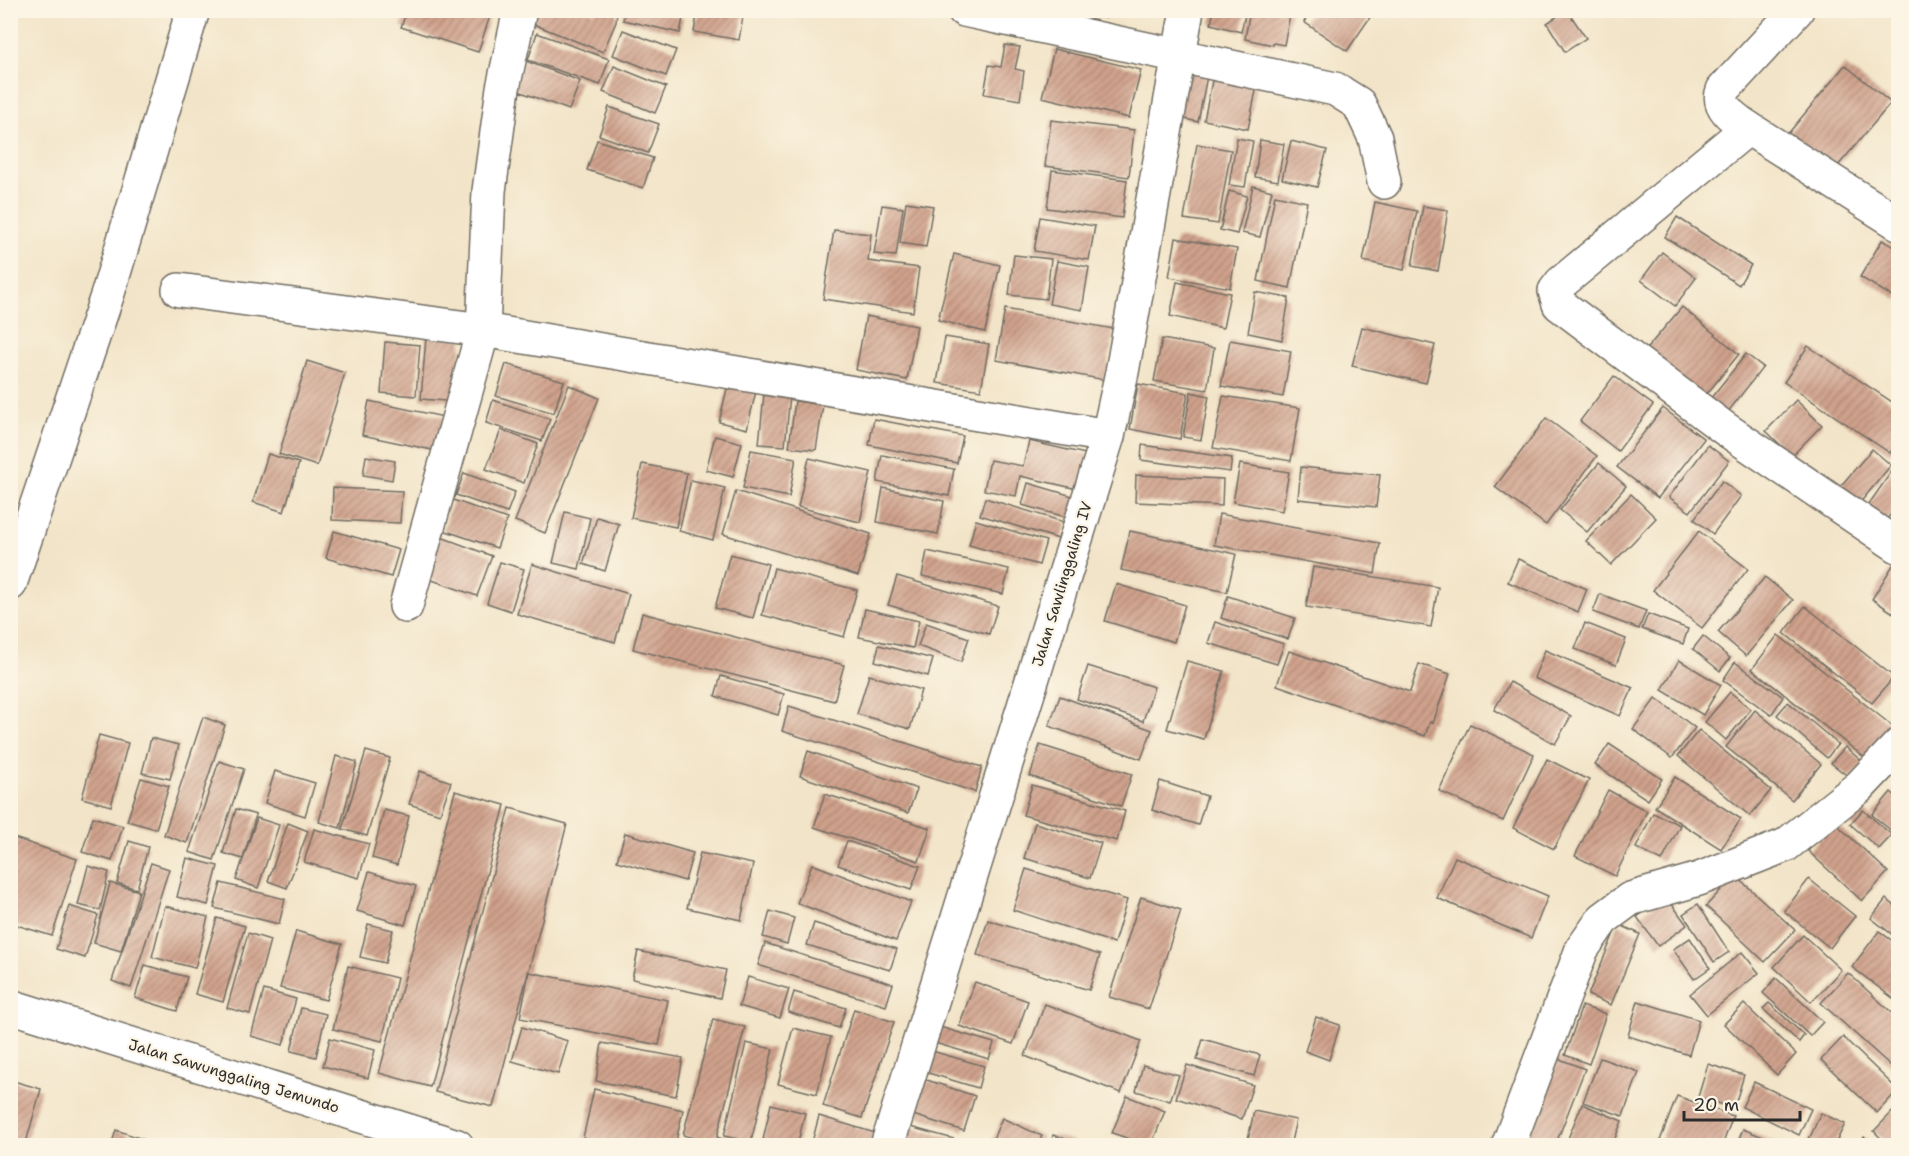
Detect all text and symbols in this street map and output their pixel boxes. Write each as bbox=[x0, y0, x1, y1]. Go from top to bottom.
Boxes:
street label: Jalan Sawlinggaling IV bbox=[1027, 499, 1097, 669]
street label: Jalan Sawunggaling Jemundo bbox=[126, 1034, 342, 1118]
scale bar bbox=[1684, 1084, 1800, 1122]
text: 20 m bbox=[1693, 1093, 1739, 1117]

